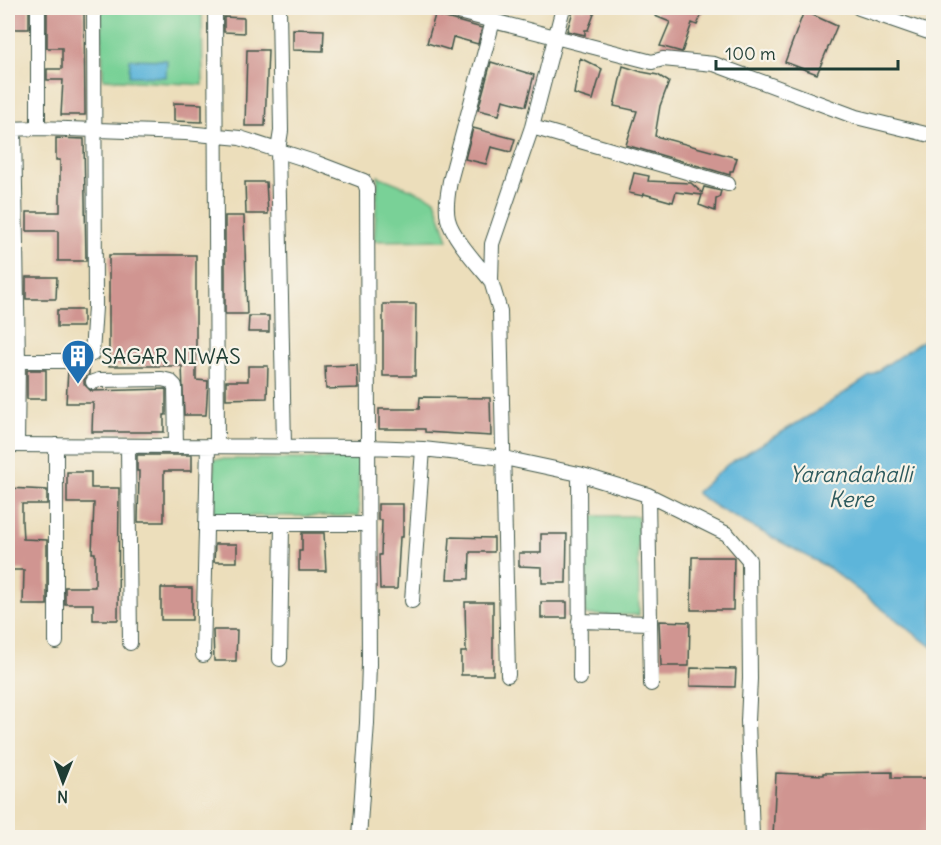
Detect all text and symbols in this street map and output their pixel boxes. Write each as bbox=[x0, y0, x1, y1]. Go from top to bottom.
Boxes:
scale bar bbox=[716, 33, 898, 71]
text: 100 m bbox=[725, 42, 776, 65]
building icon: SAGAR NIWAS bbox=[60, 338, 96, 385]
place label: SAGAR NIWAS bbox=[101, 343, 241, 370]
water label: Yarandahalli Kere bbox=[790, 460, 915, 513]
north arrow bbox=[33, 752, 93, 812]
text: N bbox=[57, 787, 68, 807]

